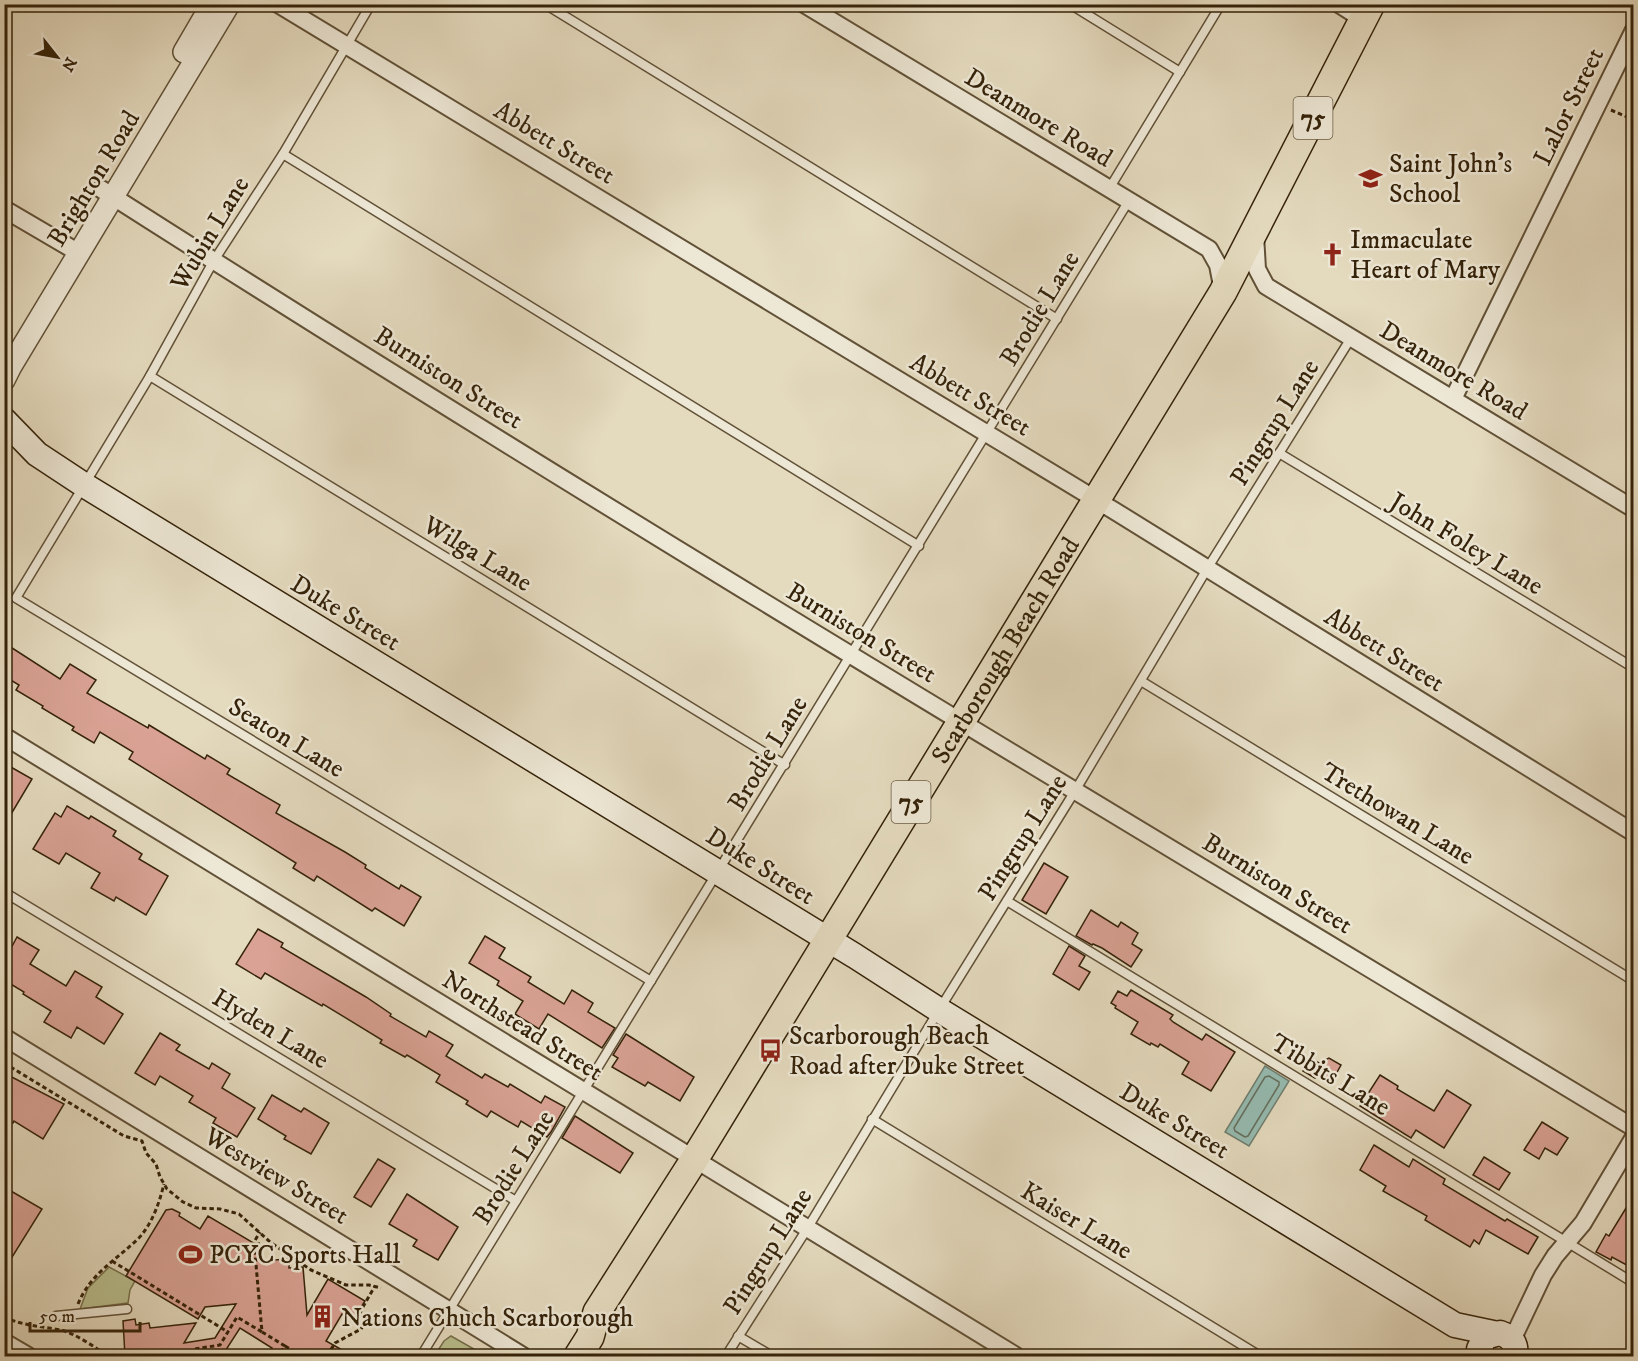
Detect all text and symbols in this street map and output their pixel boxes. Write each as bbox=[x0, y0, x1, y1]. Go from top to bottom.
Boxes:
north arrow bbox=[27, 27, 87, 87]
street label: Lalor Street bbox=[1527, 42, 1612, 171]
text: N bbox=[57, 53, 81, 75]
street label: Deanmore Road bbox=[958, 61, 1118, 175]
street label: Abbett Street bbox=[488, 94, 621, 192]
road number: 75 bbox=[1294, 97, 1332, 139]
street label: Brighton Road bbox=[41, 105, 148, 253]
place label: Saint John’s School bbox=[1389, 148, 1512, 211]
school or university icon: Saint John’s School bbox=[1358, 165, 1384, 191]
street label: Wubin Lane bbox=[163, 171, 257, 298]
place label: Immaculate Heart of Mary bbox=[1350, 224, 1501, 287]
church icon: Immaculate Heart of Mary bbox=[1319, 241, 1345, 267]
street label: Brodie Lane bbox=[993, 245, 1088, 372]
street label: Deanmore Road bbox=[1373, 314, 1533, 428]
street label: Burniston Street bbox=[368, 319, 529, 437]
street label: Abbett Street bbox=[904, 346, 1037, 444]
street label: Pingrup Lane bbox=[1223, 353, 1327, 492]
street label: John Foley Lane bbox=[1382, 484, 1549, 603]
street label: Wilga Lane bbox=[416, 508, 538, 600]
street label: Scarborough Beach Road bbox=[924, 531, 1088, 770]
street label: Duke Street bbox=[284, 568, 406, 659]
street label: Burniston Street bbox=[780, 576, 942, 691]
street label: Abbett Street bbox=[1318, 600, 1450, 700]
street label: Brodie Lane bbox=[721, 690, 816, 817]
street label: Seaton Lane bbox=[222, 691, 350, 786]
street label: Trethowan Lane bbox=[1315, 756, 1480, 873]
street label: Pingrup Lane bbox=[971, 768, 1075, 907]
road number: 75 bbox=[892, 781, 930, 823]
street label: Duke Street bbox=[700, 820, 821, 913]
street label: Burniston Street bbox=[1196, 827, 1358, 942]
street label: Northstead Street bbox=[435, 964, 609, 1089]
street label: Hyden Lane bbox=[206, 982, 335, 1077]
place label: Scarborough Beach Road after Duke Street bbox=[789, 1020, 1025, 1083]
street label: Tibbits Lane bbox=[1264, 1027, 1396, 1124]
bus stop icon: Scarborough Beach Road after Duke Street bbox=[758, 1037, 784, 1063]
street label: Duke Street bbox=[1113, 1076, 1235, 1167]
street label: Brodie Lane bbox=[466, 1104, 562, 1231]
street label: Westview Street bbox=[197, 1120, 355, 1232]
street label: Kaiser Lane bbox=[1014, 1175, 1138, 1268]
street label: Pingrup Lane bbox=[716, 1182, 820, 1321]
place label: PCYC Sports Hall bbox=[209, 1239, 400, 1272]
sports icon: PCYC Sports Hall bbox=[178, 1241, 204, 1267]
scale bar bbox=[30, 1295, 140, 1333]
place label: Nations Chuch Scarborough bbox=[341, 1302, 634, 1335]
building icon: Nations Chuch Scarborough bbox=[310, 1304, 336, 1330]
text: 50 m bbox=[39, 1306, 75, 1328]

